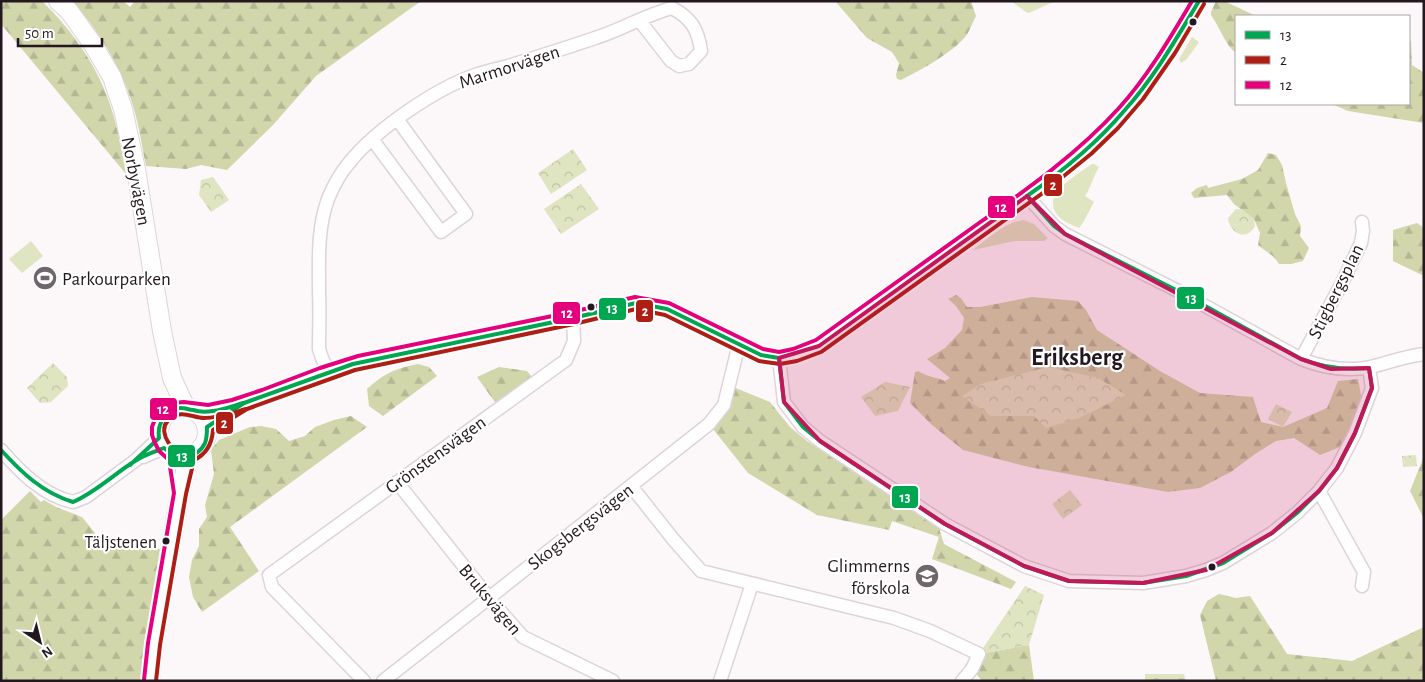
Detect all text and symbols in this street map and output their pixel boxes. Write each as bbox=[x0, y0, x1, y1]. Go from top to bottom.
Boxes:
scale bar bbox=[18, 15, 101, 47]
legend bbox=[1235, 15, 1410, 105]
unlabelled marker bbox=[1188, 17, 1198, 27]
text: 50 m bbox=[25, 26, 54, 41]
text: 13 bbox=[1280, 28, 1291, 43]
street label: Marmorvägen bbox=[457, 42, 562, 93]
text: 2 bbox=[1280, 53, 1287, 68]
text: 12 bbox=[1280, 78, 1292, 93]
street label: Norbyvägen bbox=[118, 135, 153, 227]
line badge: 2 bbox=[1043, 173, 1063, 197]
text: 2 bbox=[1050, 179, 1057, 193]
line badge: 12 bbox=[987, 195, 1016, 219]
text: 12 bbox=[995, 201, 1007, 215]
street label: Stigbergsplan bbox=[1305, 241, 1367, 342]
sports icon: Parkourparken bbox=[32, 265, 58, 291]
place label: Parkourparken bbox=[62, 270, 171, 289]
line badge: 13 bbox=[1176, 286, 1205, 310]
text: 13 bbox=[1185, 292, 1197, 306]
line badge: 13 bbox=[598, 297, 627, 321]
line badge: 2 bbox=[635, 299, 654, 323]
line badge: 12 bbox=[552, 301, 581, 325]
unlabelled marker bbox=[586, 302, 596, 312]
text: 13 bbox=[606, 302, 618, 316]
text: 2 bbox=[642, 305, 649, 319]
text: 12 bbox=[561, 307, 573, 321]
district label: Eriksberg bbox=[1031, 346, 1124, 370]
line badge: 12 bbox=[149, 397, 178, 421]
text: 12 bbox=[157, 403, 169, 417]
line badge: 2 bbox=[215, 411, 234, 435]
street label: Grönstensvägen bbox=[382, 413, 490, 498]
text: 2 bbox=[221, 417, 228, 431]
line badge: 13 bbox=[167, 444, 196, 468]
text: 13 bbox=[176, 450, 188, 464]
street label: Skogsbergsvägen bbox=[525, 480, 637, 574]
line badge: 13 bbox=[891, 485, 919, 509]
text: 13 bbox=[899, 491, 911, 505]
place label: Täljstenen bbox=[85, 534, 157, 552]
marker: Täljstenen bbox=[161, 536, 171, 546]
place label: Glimmerns förskola bbox=[828, 557, 910, 598]
street label: Bruksvägen bbox=[455, 561, 525, 639]
unlabelled marker bbox=[1207, 562, 1217, 572]
school or university icon: Glimmerns förskola bbox=[914, 563, 940, 589]
north arrow bbox=[15, 617, 65, 667]
text: N bbox=[39, 643, 55, 660]

